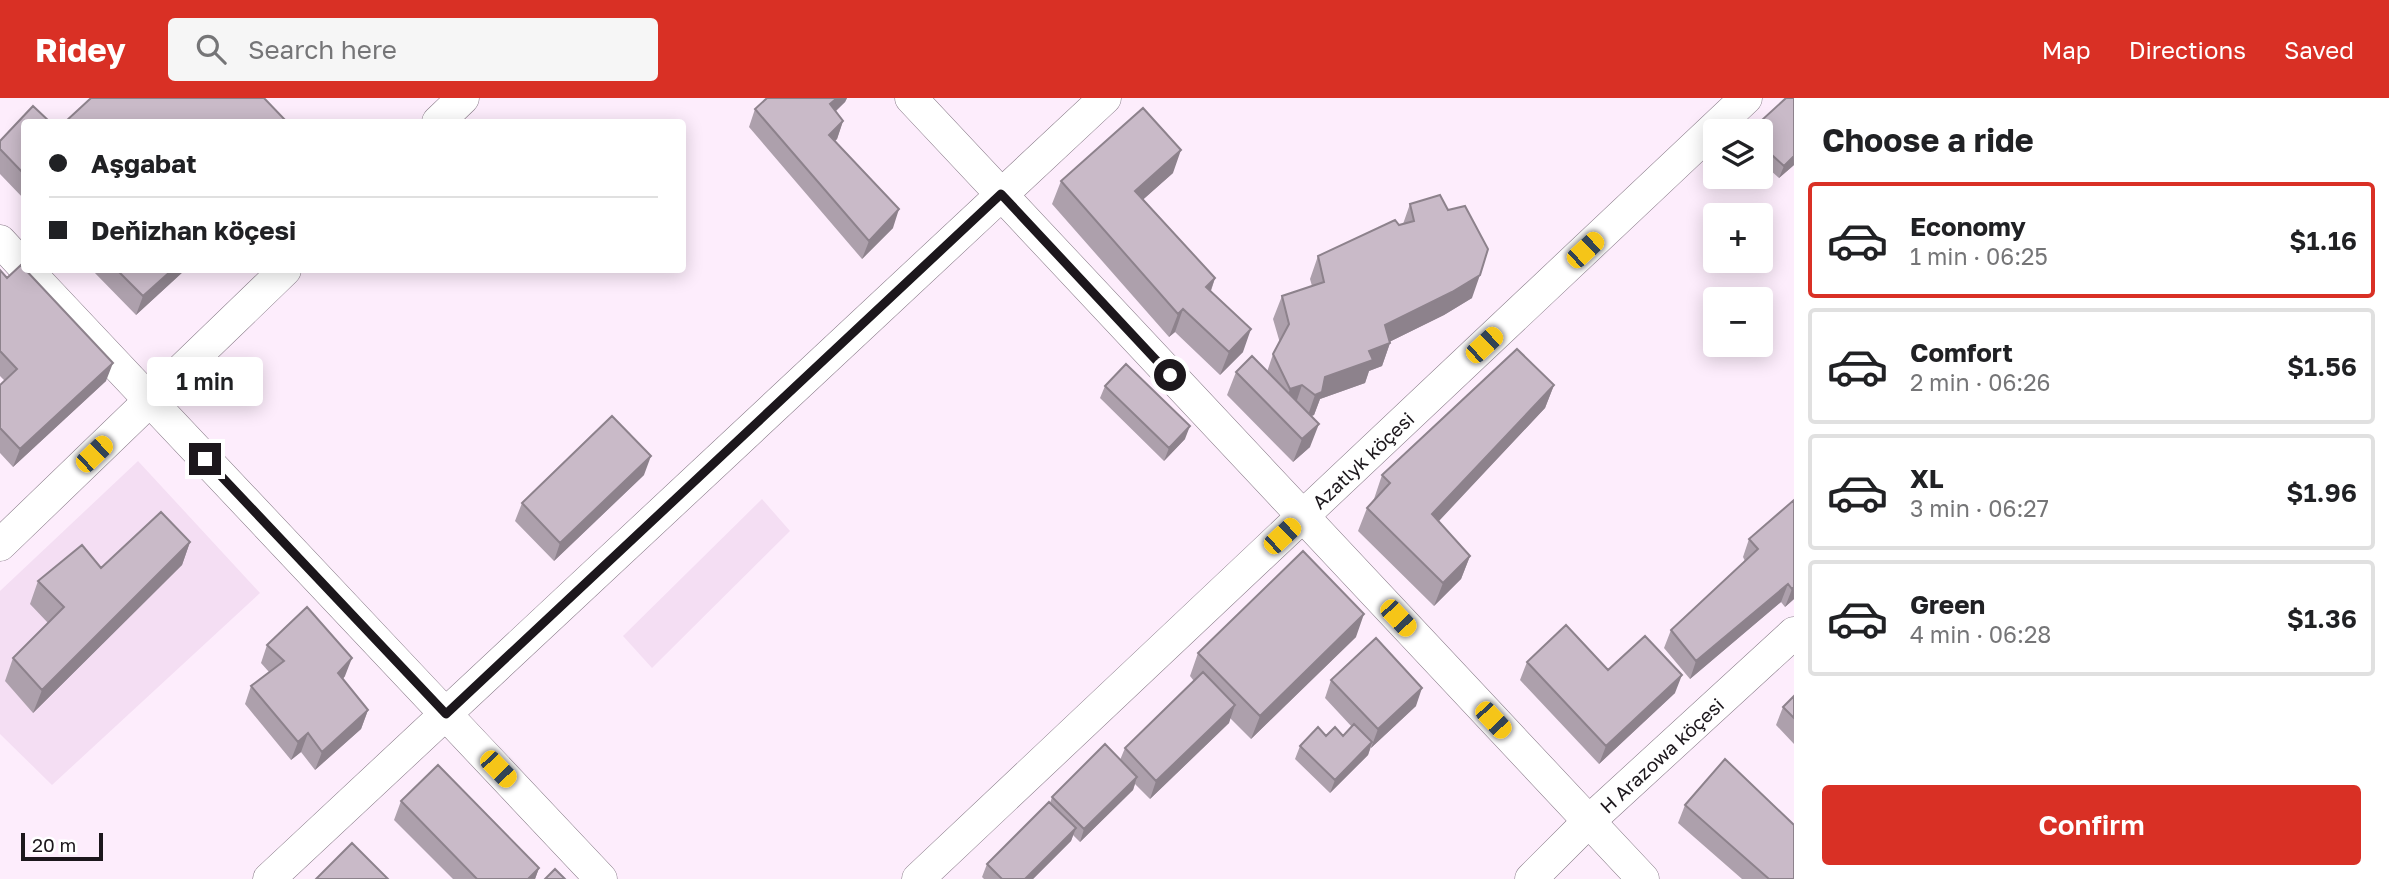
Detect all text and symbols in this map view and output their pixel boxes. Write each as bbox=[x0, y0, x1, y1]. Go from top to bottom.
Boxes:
search box bbox=[168, 18, 658, 81]
text: Ridey bbox=[35, 30, 126, 69]
icon: search bbox=[192, 30, 230, 68]
text: Search here bbox=[248, 34, 397, 65]
text: Map bbox=[2042, 35, 2091, 64]
text: Directions bbox=[2129, 35, 2246, 64]
text: Saved bbox=[2284, 35, 2354, 64]
map controls bbox=[1703, 119, 1773, 357]
button: layers bbox=[1703, 119, 1773, 189]
text: Choose a ride bbox=[1822, 121, 2034, 159]
text: Aşgabat bbox=[91, 148, 197, 179]
button: + bbox=[1703, 203, 1773, 273]
icon: car bbox=[1826, 209, 1889, 272]
text: Economy bbox=[1910, 211, 2026, 242]
text: Deňizhan köçesi bbox=[91, 215, 296, 246]
text: $1.16 bbox=[2289, 225, 2357, 256]
car bbox=[1563, 228, 1608, 272]
text: 1 min · 06:25 bbox=[1910, 242, 2048, 270]
button: − bbox=[1703, 287, 1773, 357]
car bbox=[1462, 323, 1507, 367]
icon: car bbox=[1826, 335, 1889, 398]
text: Comfort bbox=[1910, 337, 2013, 368]
text: $1.56 bbox=[2287, 351, 2357, 382]
callout: 1 min bbox=[147, 358, 263, 406]
route start bbox=[1154, 359, 1186, 391]
text: 1 min bbox=[176, 367, 234, 395]
text: 2 min · 06:26 bbox=[1910, 368, 2050, 396]
street label: Azatlyk köçesi bbox=[1307, 406, 1418, 513]
car bbox=[72, 432, 117, 476]
route end bbox=[189, 443, 221, 475]
icon: car bbox=[1826, 461, 1889, 524]
text: XL bbox=[1910, 463, 1944, 494]
text: $1.96 bbox=[2286, 477, 2357, 508]
text: 3 min · 06:27 bbox=[1910, 494, 2049, 522]
car bbox=[1260, 514, 1305, 558]
icon: car bbox=[1826, 587, 1889, 650]
text: Green bbox=[1910, 589, 1985, 620]
car bbox=[1376, 595, 1421, 641]
text: $1.36 bbox=[2287, 603, 2357, 634]
text: 4 min · 06:28 bbox=[1910, 620, 2051, 648]
street label: H Arazowa köçesi bbox=[1595, 692, 1728, 817]
car bbox=[1471, 697, 1516, 743]
car bbox=[476, 747, 521, 791]
button: Confirm bbox=[1822, 785, 2361, 865]
scale bar bbox=[21, 830, 103, 862]
text: 20 m bbox=[32, 833, 76, 856]

